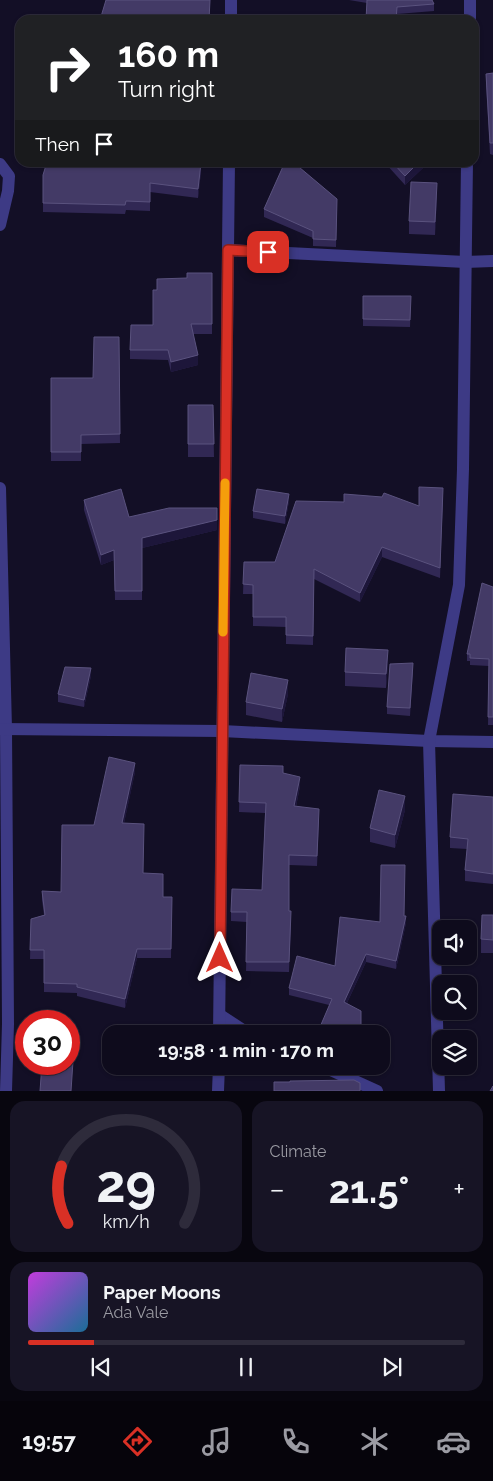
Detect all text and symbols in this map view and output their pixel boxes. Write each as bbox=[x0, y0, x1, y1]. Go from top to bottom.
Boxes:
text: 160 m bbox=[118, 34, 219, 75]
icon: right bbox=[35, 35, 100, 100]
text: Turn right bbox=[118, 76, 215, 102]
icon: arrive bbox=[90, 130, 118, 158]
text: Then bbox=[35, 133, 80, 155]
pin bbox=[247, 231, 289, 273]
icon: arrive bbox=[254, 238, 282, 266]
map controls bbox=[432, 920, 477, 1075]
button: sound bbox=[432, 920, 477, 965]
position arrow bbox=[193, 931, 245, 983]
button: search bbox=[432, 975, 477, 1020]
speed limit sign: 30 bbox=[15, 1010, 80, 1075]
button: layers bbox=[432, 1030, 477, 1075]
text: 19:58 · 1 min · 170 m bbox=[158, 1039, 334, 1061]
text: Climate bbox=[270, 1142, 326, 1161]
text: 29 bbox=[96, 1153, 156, 1214]
text: 21.5° bbox=[329, 1167, 409, 1212]
text: − bbox=[270, 1173, 285, 1206]
text: + bbox=[453, 1173, 465, 1206]
text: km/h bbox=[102, 1211, 149, 1232]
text: Paper Moons bbox=[103, 1281, 221, 1303]
text: Ada Vale bbox=[103, 1303, 168, 1322]
icon: previous bbox=[87, 1353, 115, 1381]
icon: pause bbox=[232, 1353, 260, 1381]
icon: next bbox=[378, 1353, 406, 1381]
icon: directions bbox=[120, 1424, 155, 1459]
icon: music bbox=[199, 1424, 234, 1459]
icon: phone bbox=[278, 1424, 313, 1459]
icon: climate bbox=[357, 1424, 392, 1459]
icon: car bbox=[436, 1424, 471, 1459]
text: 19:57 bbox=[22, 1428, 76, 1454]

